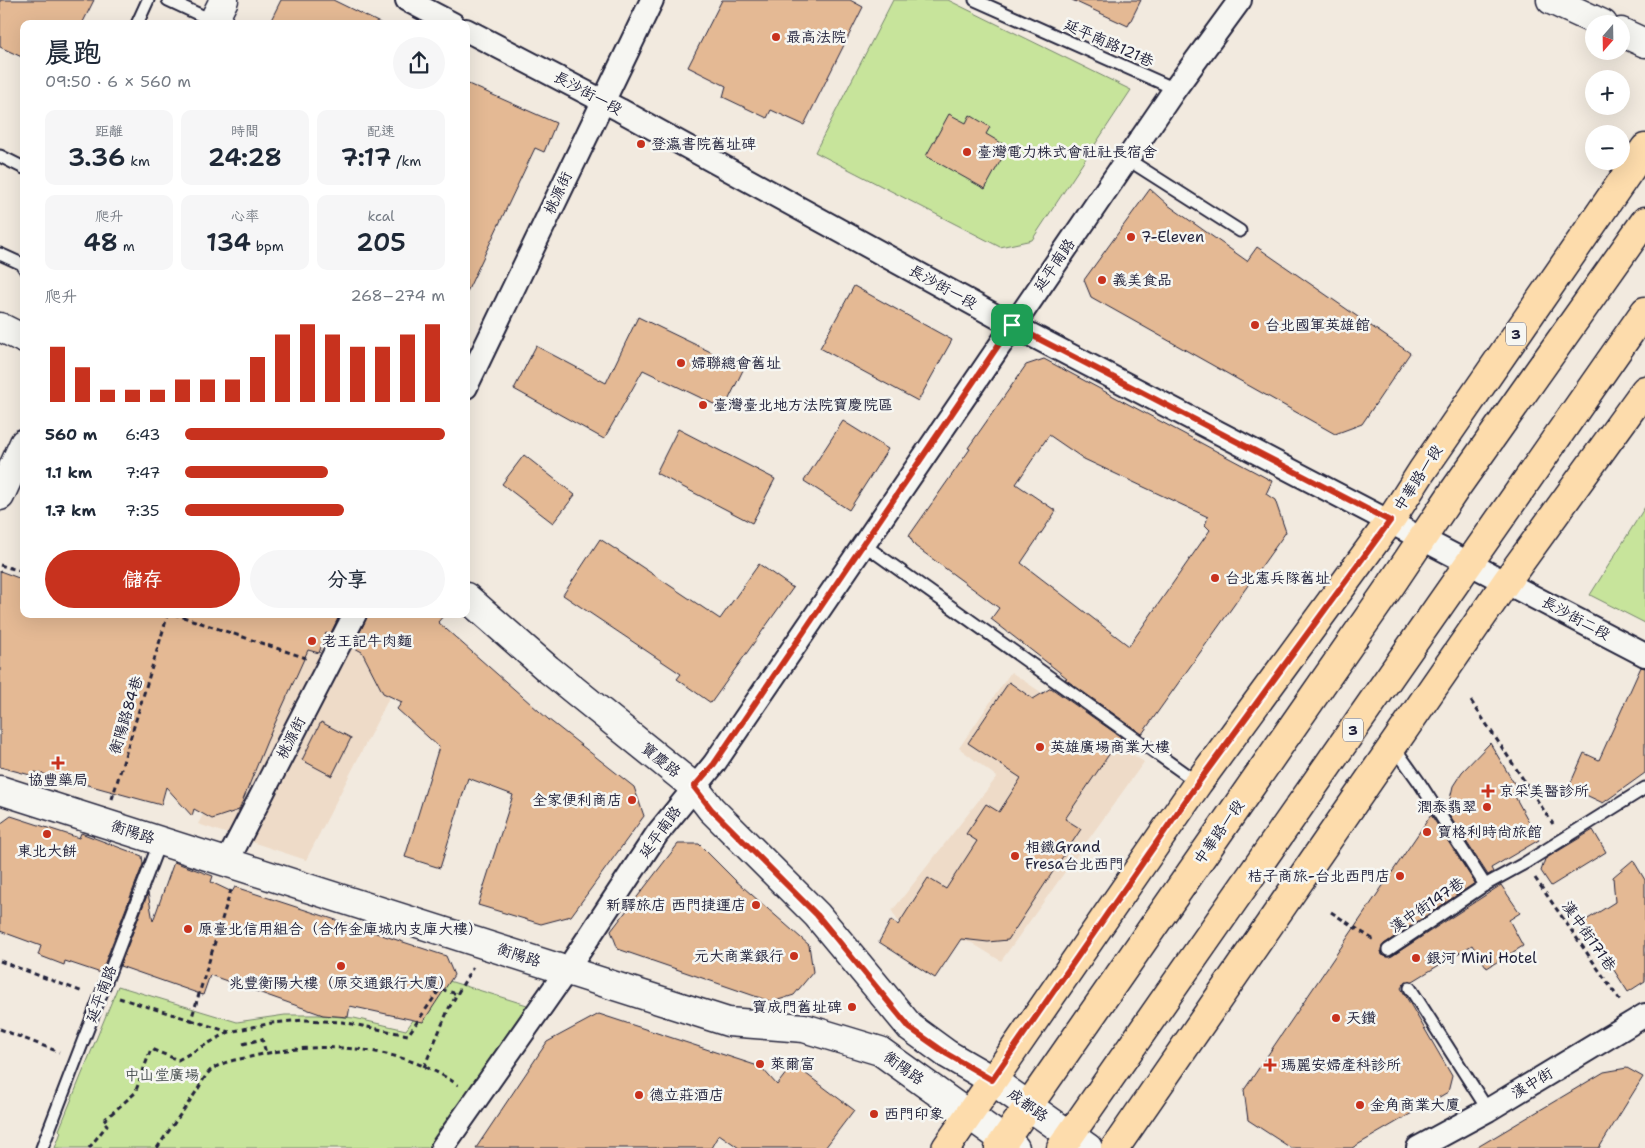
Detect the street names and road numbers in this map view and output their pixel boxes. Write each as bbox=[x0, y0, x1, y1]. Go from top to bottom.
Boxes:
street label: 延平南路121巷 bbox=[1061, 14, 1157, 72]
street label: 長沙街一段 bbox=[550, 67, 626, 119]
street label: 桃源街 bbox=[539, 168, 577, 218]
street label: 延平南路 bbox=[1029, 235, 1079, 295]
street label: 長沙街一段 bbox=[905, 260, 981, 314]
road number: 3 bbox=[1506, 322, 1526, 346]
street label: 中華路一段 bbox=[1389, 441, 1447, 515]
street label: 長沙街二段 bbox=[1538, 592, 1614, 644]
street label: 衡陽路84巷 bbox=[105, 674, 147, 756]
street label: 桃源街 bbox=[272, 713, 310, 763]
road number: 3 bbox=[1343, 718, 1363, 742]
street label: 寶慶路 bbox=[637, 738, 685, 782]
street label: 中華路一段 bbox=[1189, 796, 1249, 868]
street label: 延平南路 bbox=[634, 802, 686, 862]
street label: 衡陽路 bbox=[109, 816, 157, 848]
street label: 漢中街147巷 bbox=[1386, 873, 1468, 937]
street label: 漢中街171巷 bbox=[1557, 897, 1621, 975]
street label: 衡陽路 bbox=[495, 939, 543, 971]
street label: 延平南路 bbox=[81, 962, 121, 1026]
street label: 衡陽路 bbox=[880, 1047, 928, 1089]
street label: 漢中街 bbox=[1508, 1063, 1556, 1103]
street label: 成都路 bbox=[1004, 1084, 1052, 1126]

